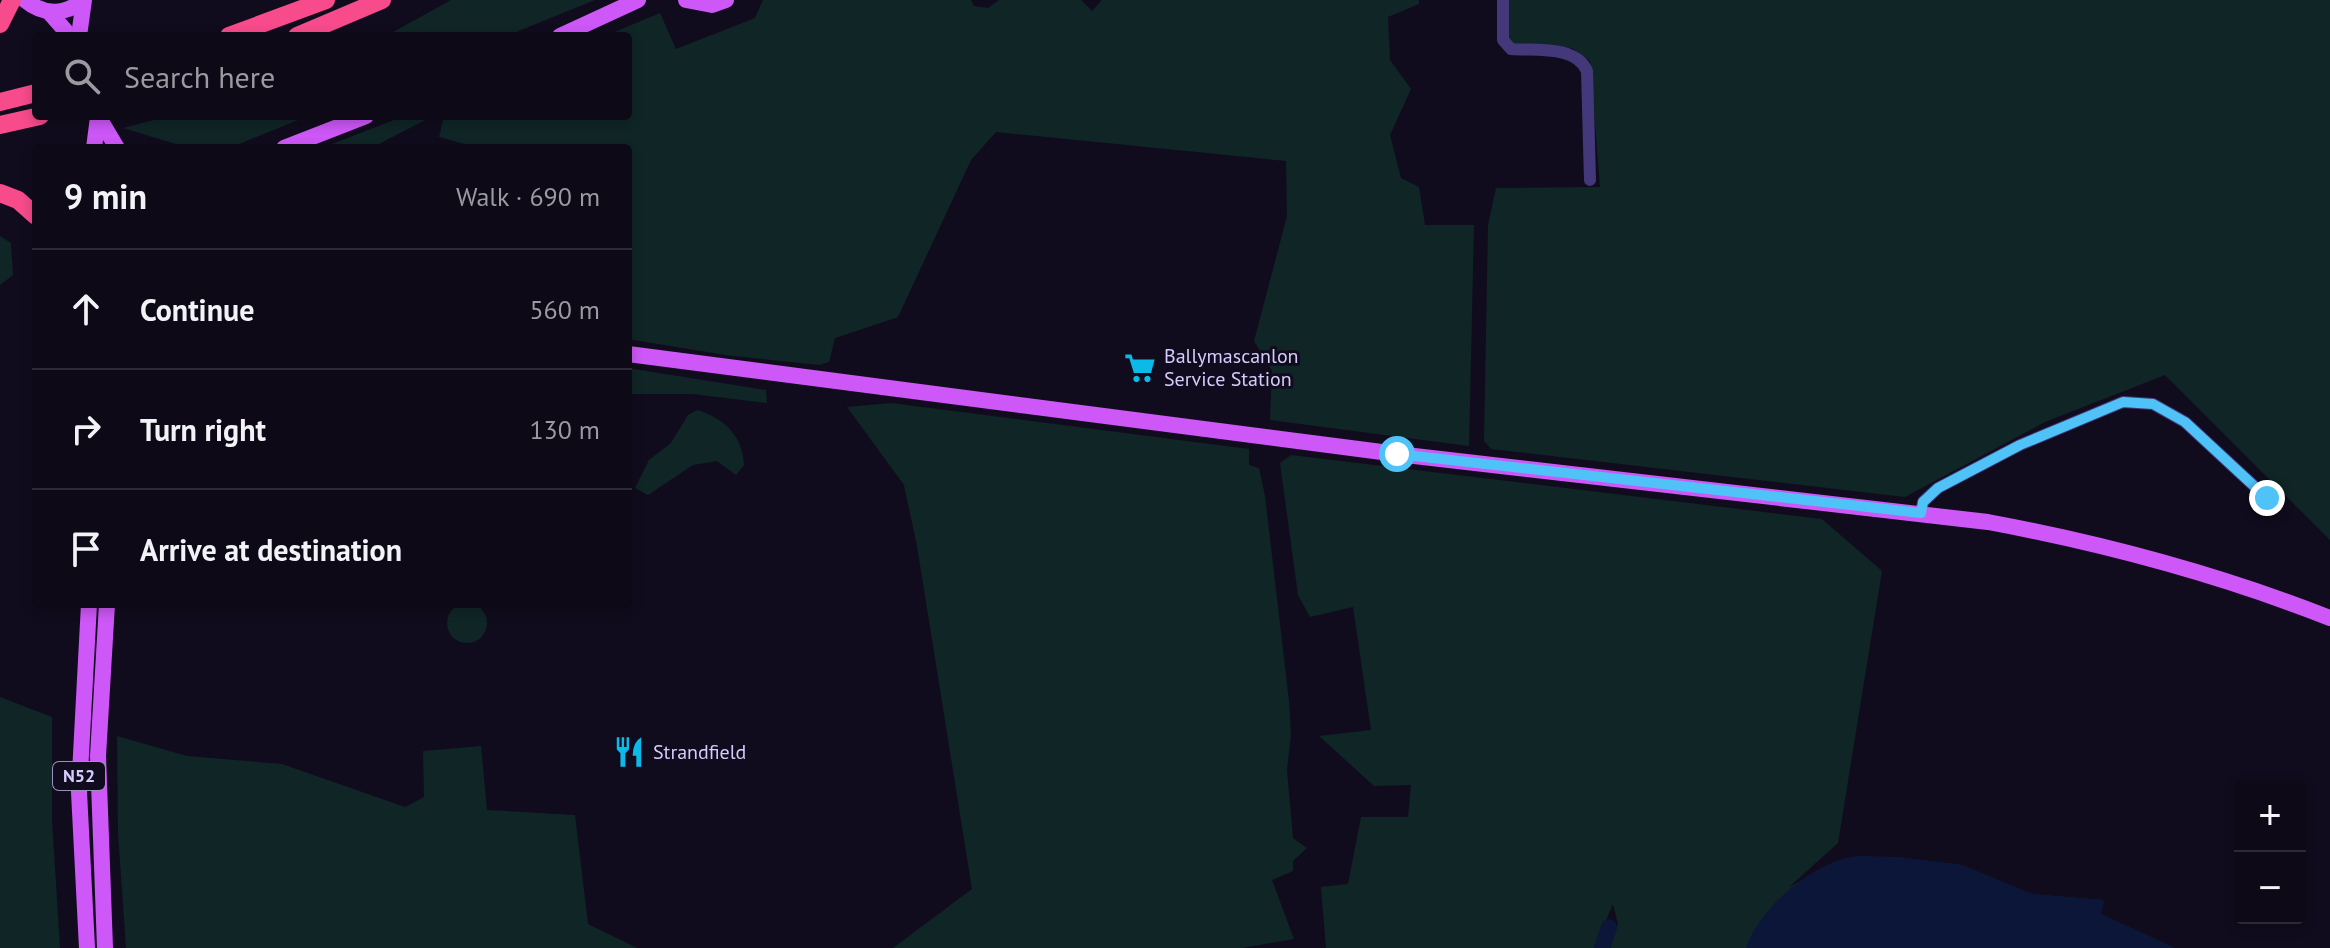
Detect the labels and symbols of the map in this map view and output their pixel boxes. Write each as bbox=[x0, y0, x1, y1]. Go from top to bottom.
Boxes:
place label: Ballymascanlon Service Station bbox=[1164, 343, 1299, 392]
supermarket icon: Ballymascanlon Service Station bbox=[1123, 351, 1157, 385]
route start bbox=[1379, 436, 1415, 472]
route end bbox=[2249, 480, 2285, 516]
restaurant icon: Strandfield bbox=[612, 735, 646, 769]
place label: Strandfield bbox=[653, 739, 746, 765]
road number: N52 bbox=[53, 762, 105, 790]

